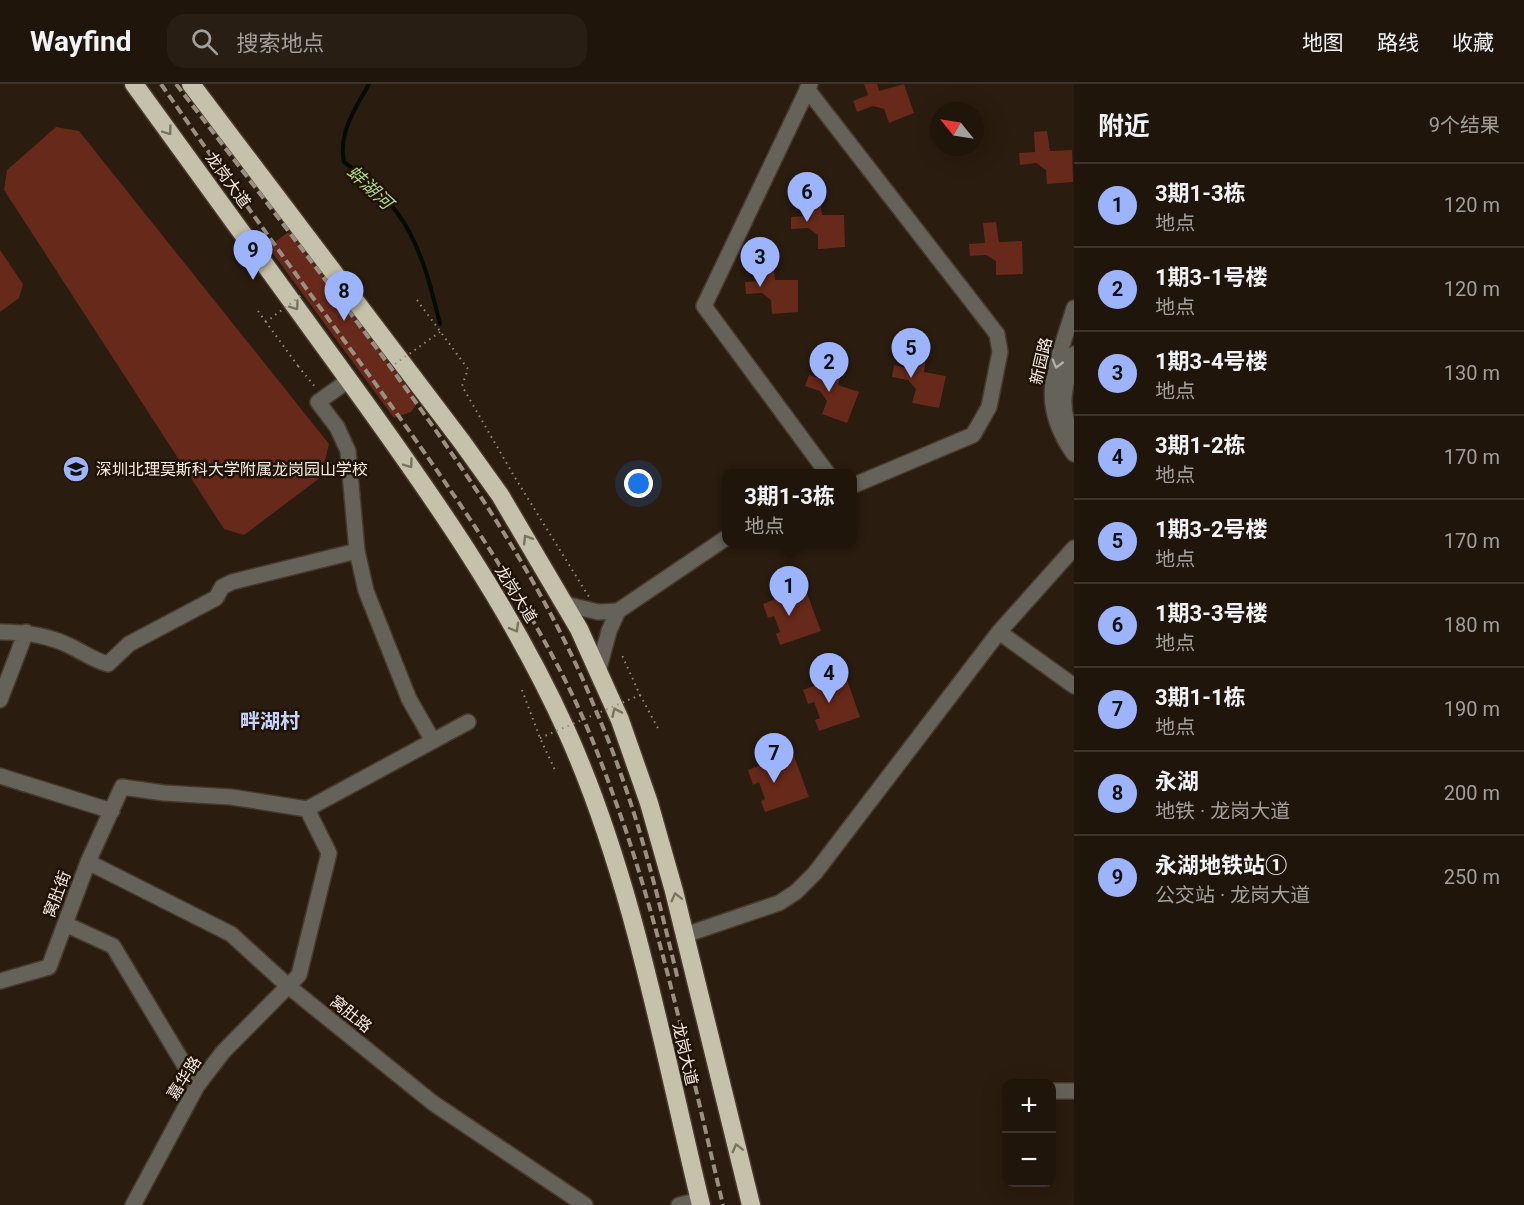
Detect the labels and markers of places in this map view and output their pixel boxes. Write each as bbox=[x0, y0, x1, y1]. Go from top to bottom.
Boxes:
pin: 6 bbox=[788, 172, 826, 222]
pin: 9 bbox=[234, 230, 272, 280]
pin: 3 bbox=[740, 238, 780, 287]
pin: 8 bbox=[324, 272, 364, 321]
pin: 5 bbox=[892, 328, 930, 378]
pin: 2 bbox=[810, 342, 848, 392]
school or university icon: 深圳北理莫斯科大学附属龙岗园山学校 bbox=[61, 454, 91, 484]
place label: 深圳北理莫斯科大学附属龙岗园山学校 bbox=[96, 460, 368, 479]
pin: 1 bbox=[770, 566, 808, 616]
pin: 4 bbox=[810, 654, 848, 703]
pin: 7 bbox=[754, 734, 794, 783]

